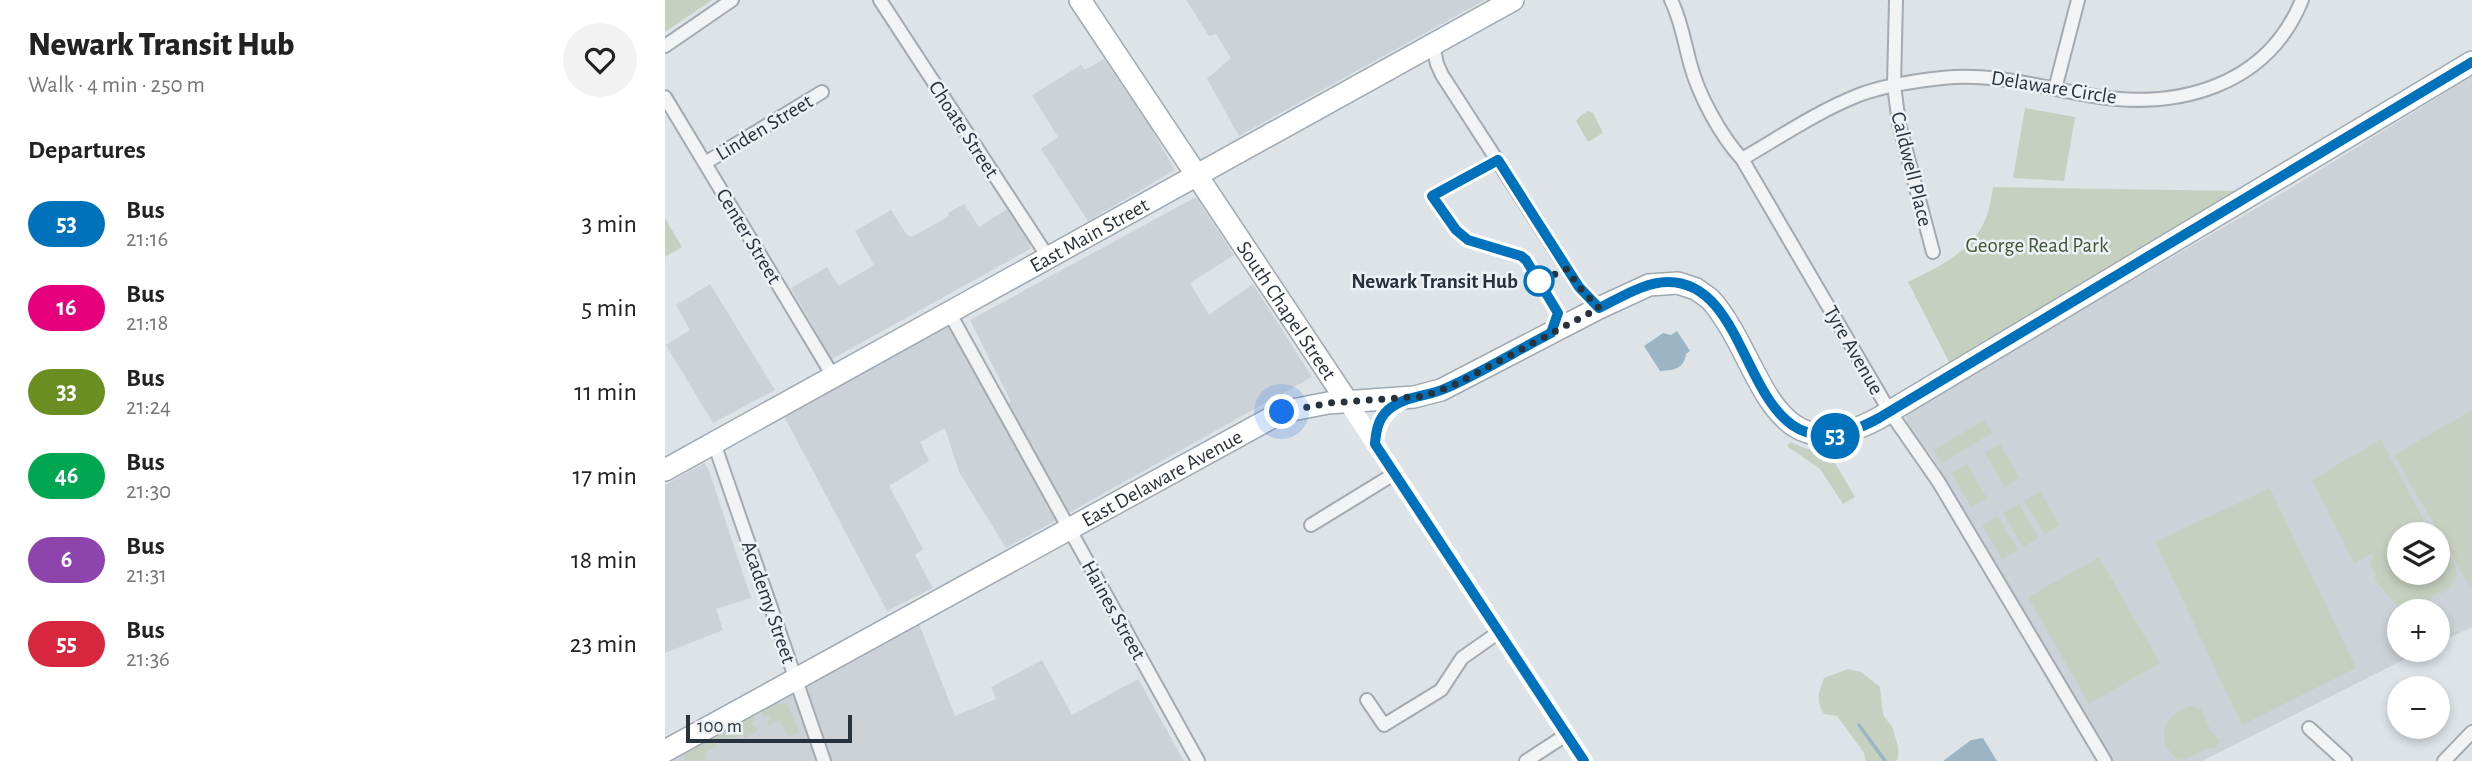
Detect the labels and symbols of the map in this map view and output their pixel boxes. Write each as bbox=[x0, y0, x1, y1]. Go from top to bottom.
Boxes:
street label: Delaware Circle bbox=[1990, 67, 2118, 108]
street label: Choate Street bbox=[925, 77, 1003, 182]
street label: Linden Street bbox=[712, 90, 817, 164]
street label: Caldwell Place bbox=[1887, 110, 1936, 229]
street label: Center Street bbox=[712, 185, 785, 288]
street label: East Main Street bbox=[1026, 194, 1153, 277]
park label: George Read Park bbox=[1966, 235, 2109, 256]
street label: South Chapel Street bbox=[1233, 238, 1340, 384]
marker: Newark Transit Hub bbox=[1524, 266, 1554, 296]
place label: Newark Transit Hub bbox=[1351, 271, 1518, 292]
street label: Tyre Avenue bbox=[1820, 302, 1887, 398]
your location bbox=[1264, 394, 1299, 429]
line badge: 53 bbox=[1803, 413, 1867, 459]
street label: East Delaware Avenue bbox=[1078, 426, 1246, 531]
street label: Academy Street bbox=[738, 538, 799, 666]
street label: Haines Street bbox=[1078, 557, 1150, 664]
scale bar bbox=[686, 712, 852, 744]

